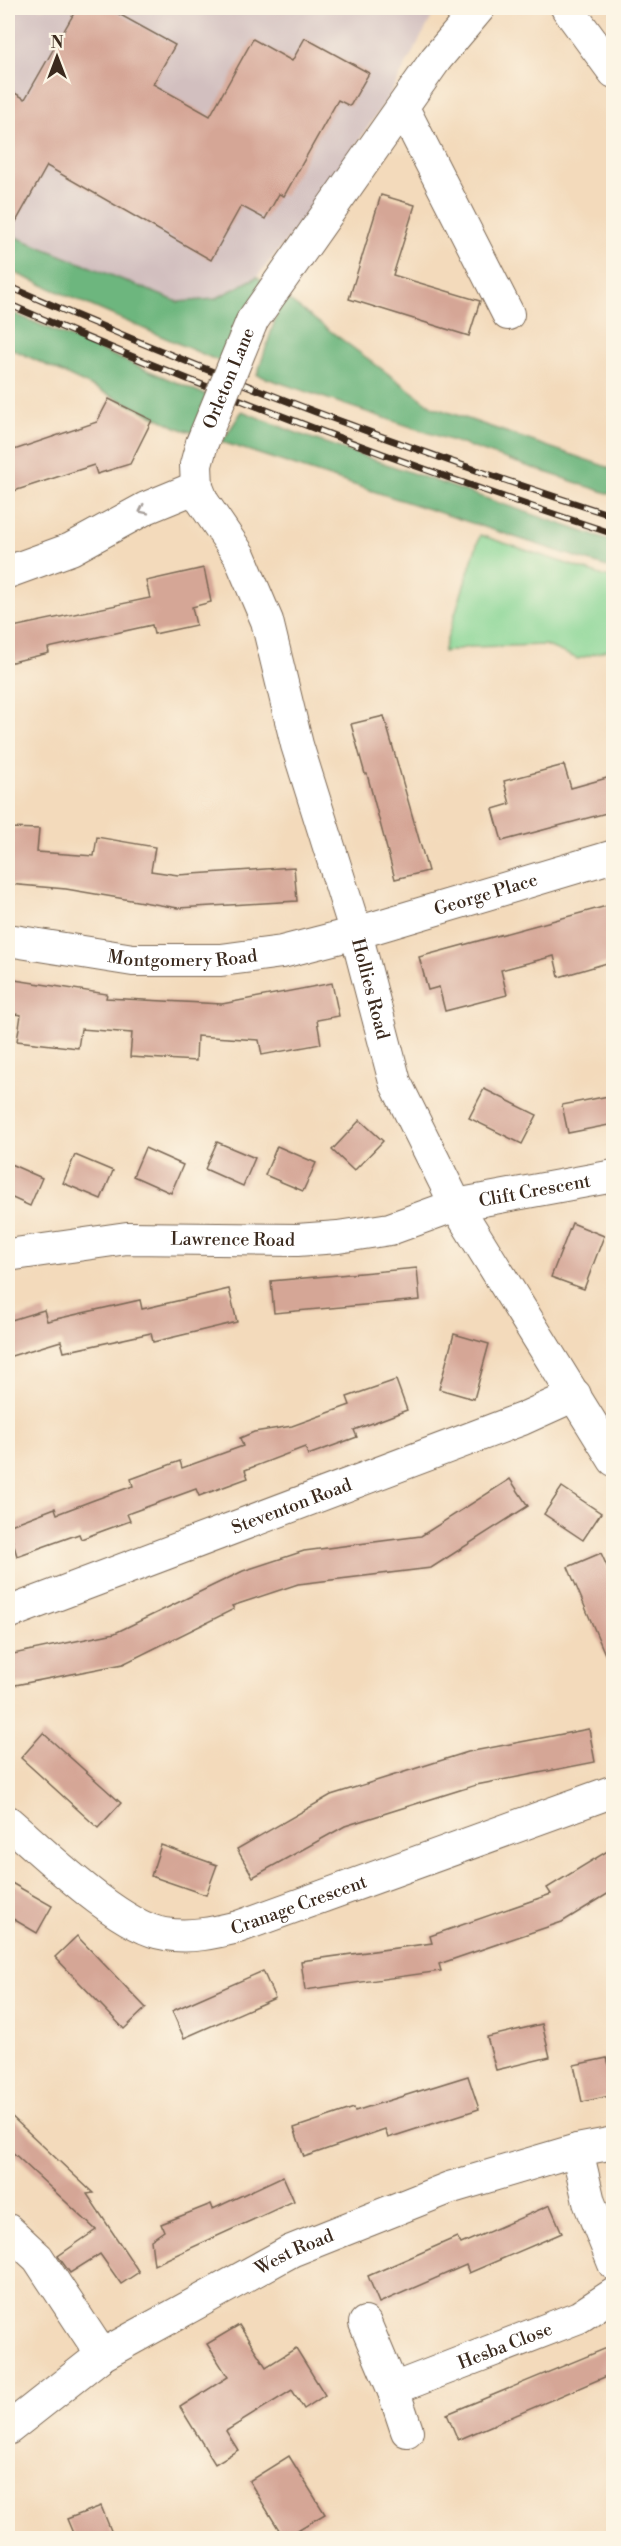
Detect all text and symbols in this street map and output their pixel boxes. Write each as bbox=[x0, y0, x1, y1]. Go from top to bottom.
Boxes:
north arrow bbox=[27, 27, 87, 87]
text: N bbox=[51, 33, 64, 53]
street label: Orleton Lane bbox=[198, 324, 260, 433]
one-way arrow bbox=[138, 503, 149, 515]
street label: George Place bbox=[431, 868, 541, 921]
street label: Hollies Road bbox=[346, 936, 395, 1043]
street label: Montgomery Road bbox=[106, 944, 259, 973]
street label: Clift Crescent bbox=[477, 1169, 593, 1213]
street label: Lawrence Road bbox=[170, 1228, 296, 1252]
street label: Steventon Road bbox=[228, 1473, 356, 1540]
street label: Cranage Crescent bbox=[228, 1870, 371, 1940]
street label: West Road bbox=[250, 2224, 338, 2281]
street label: Hesba Close bbox=[455, 2317, 556, 2375]

